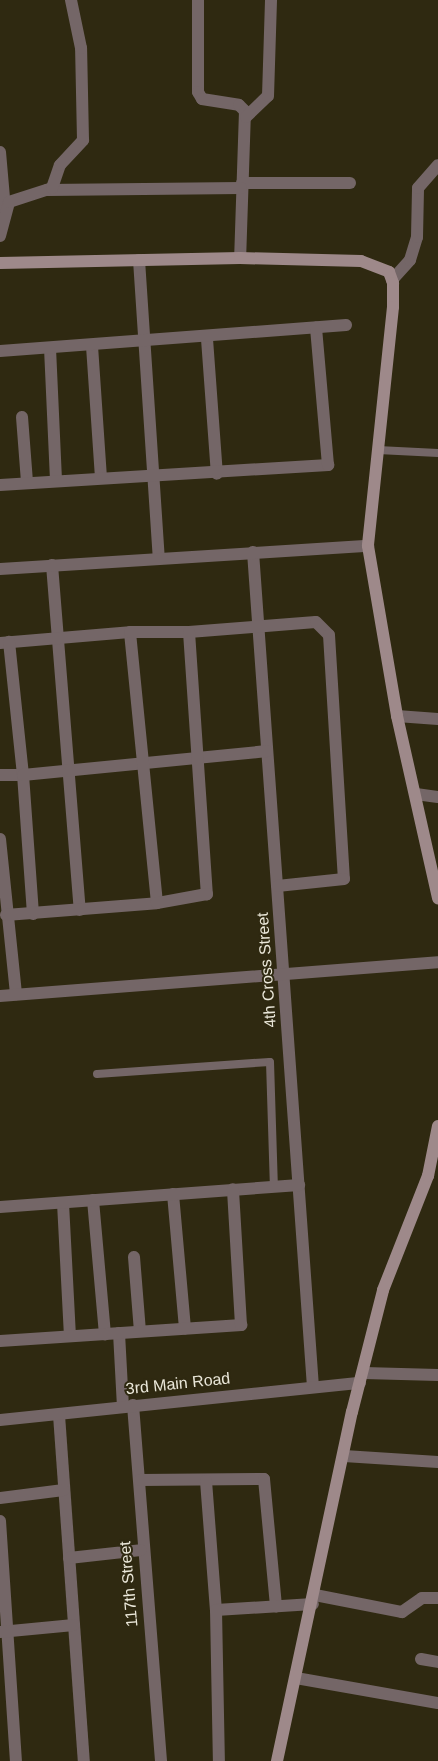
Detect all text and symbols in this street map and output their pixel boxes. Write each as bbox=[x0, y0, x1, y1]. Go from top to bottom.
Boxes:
street label: 4th Cross Street bbox=[253, 912, 281, 1028]
street label: 3rd Main Road bbox=[125, 1369, 231, 1399]
street label: 117th Street bbox=[116, 1540, 142, 1628]

